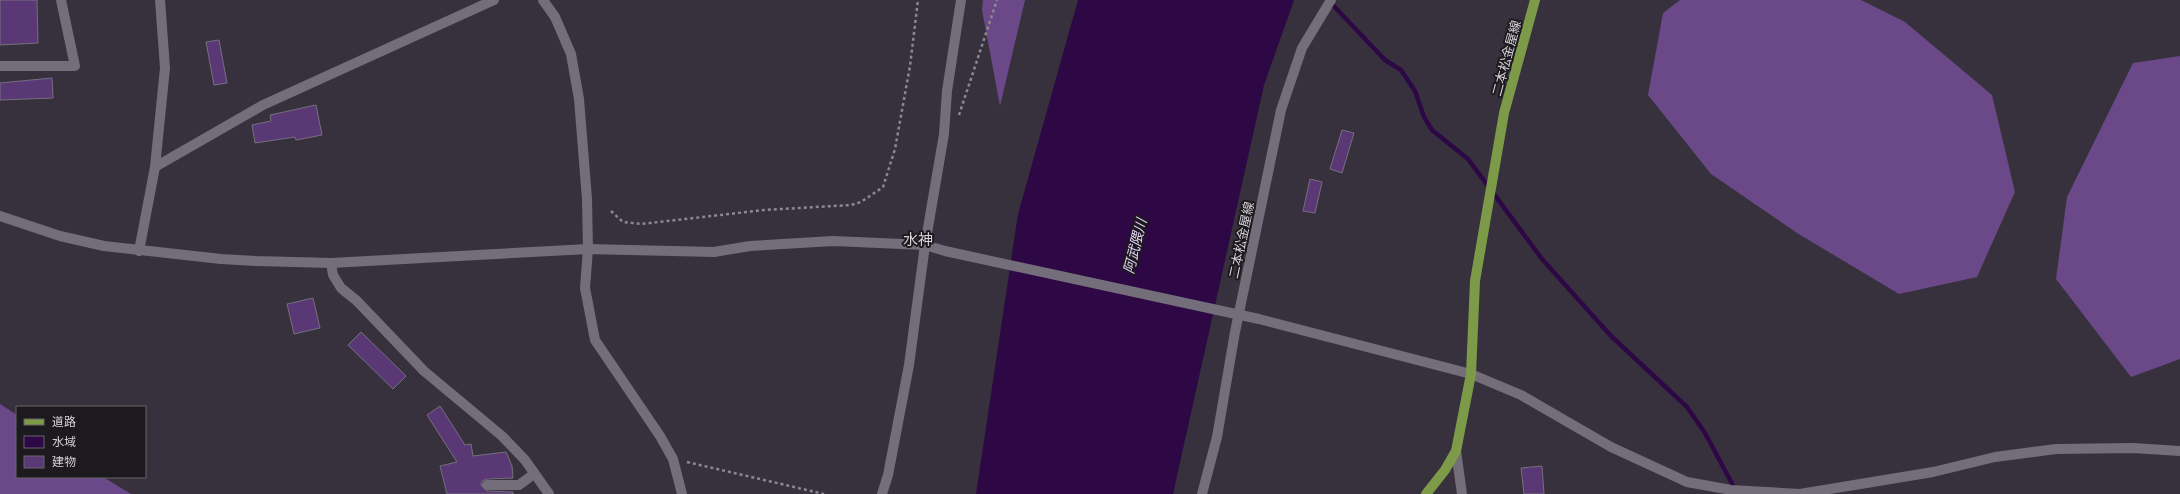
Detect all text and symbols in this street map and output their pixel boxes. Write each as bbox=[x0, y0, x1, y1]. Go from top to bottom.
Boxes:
street label: 二本松金屋線 bbox=[1489, 19, 1524, 98]
street label: 二本松金屋線 bbox=[1226, 200, 1257, 280]
water label: 阿武隈川 bbox=[1120, 215, 1150, 275]
district label: 水神 bbox=[903, 231, 933, 249]
legend bbox=[16, 406, 146, 478]
text: 道路 bbox=[52, 415, 76, 429]
text: 水域 bbox=[52, 435, 76, 449]
text: 建物 bbox=[52, 455, 76, 469]

